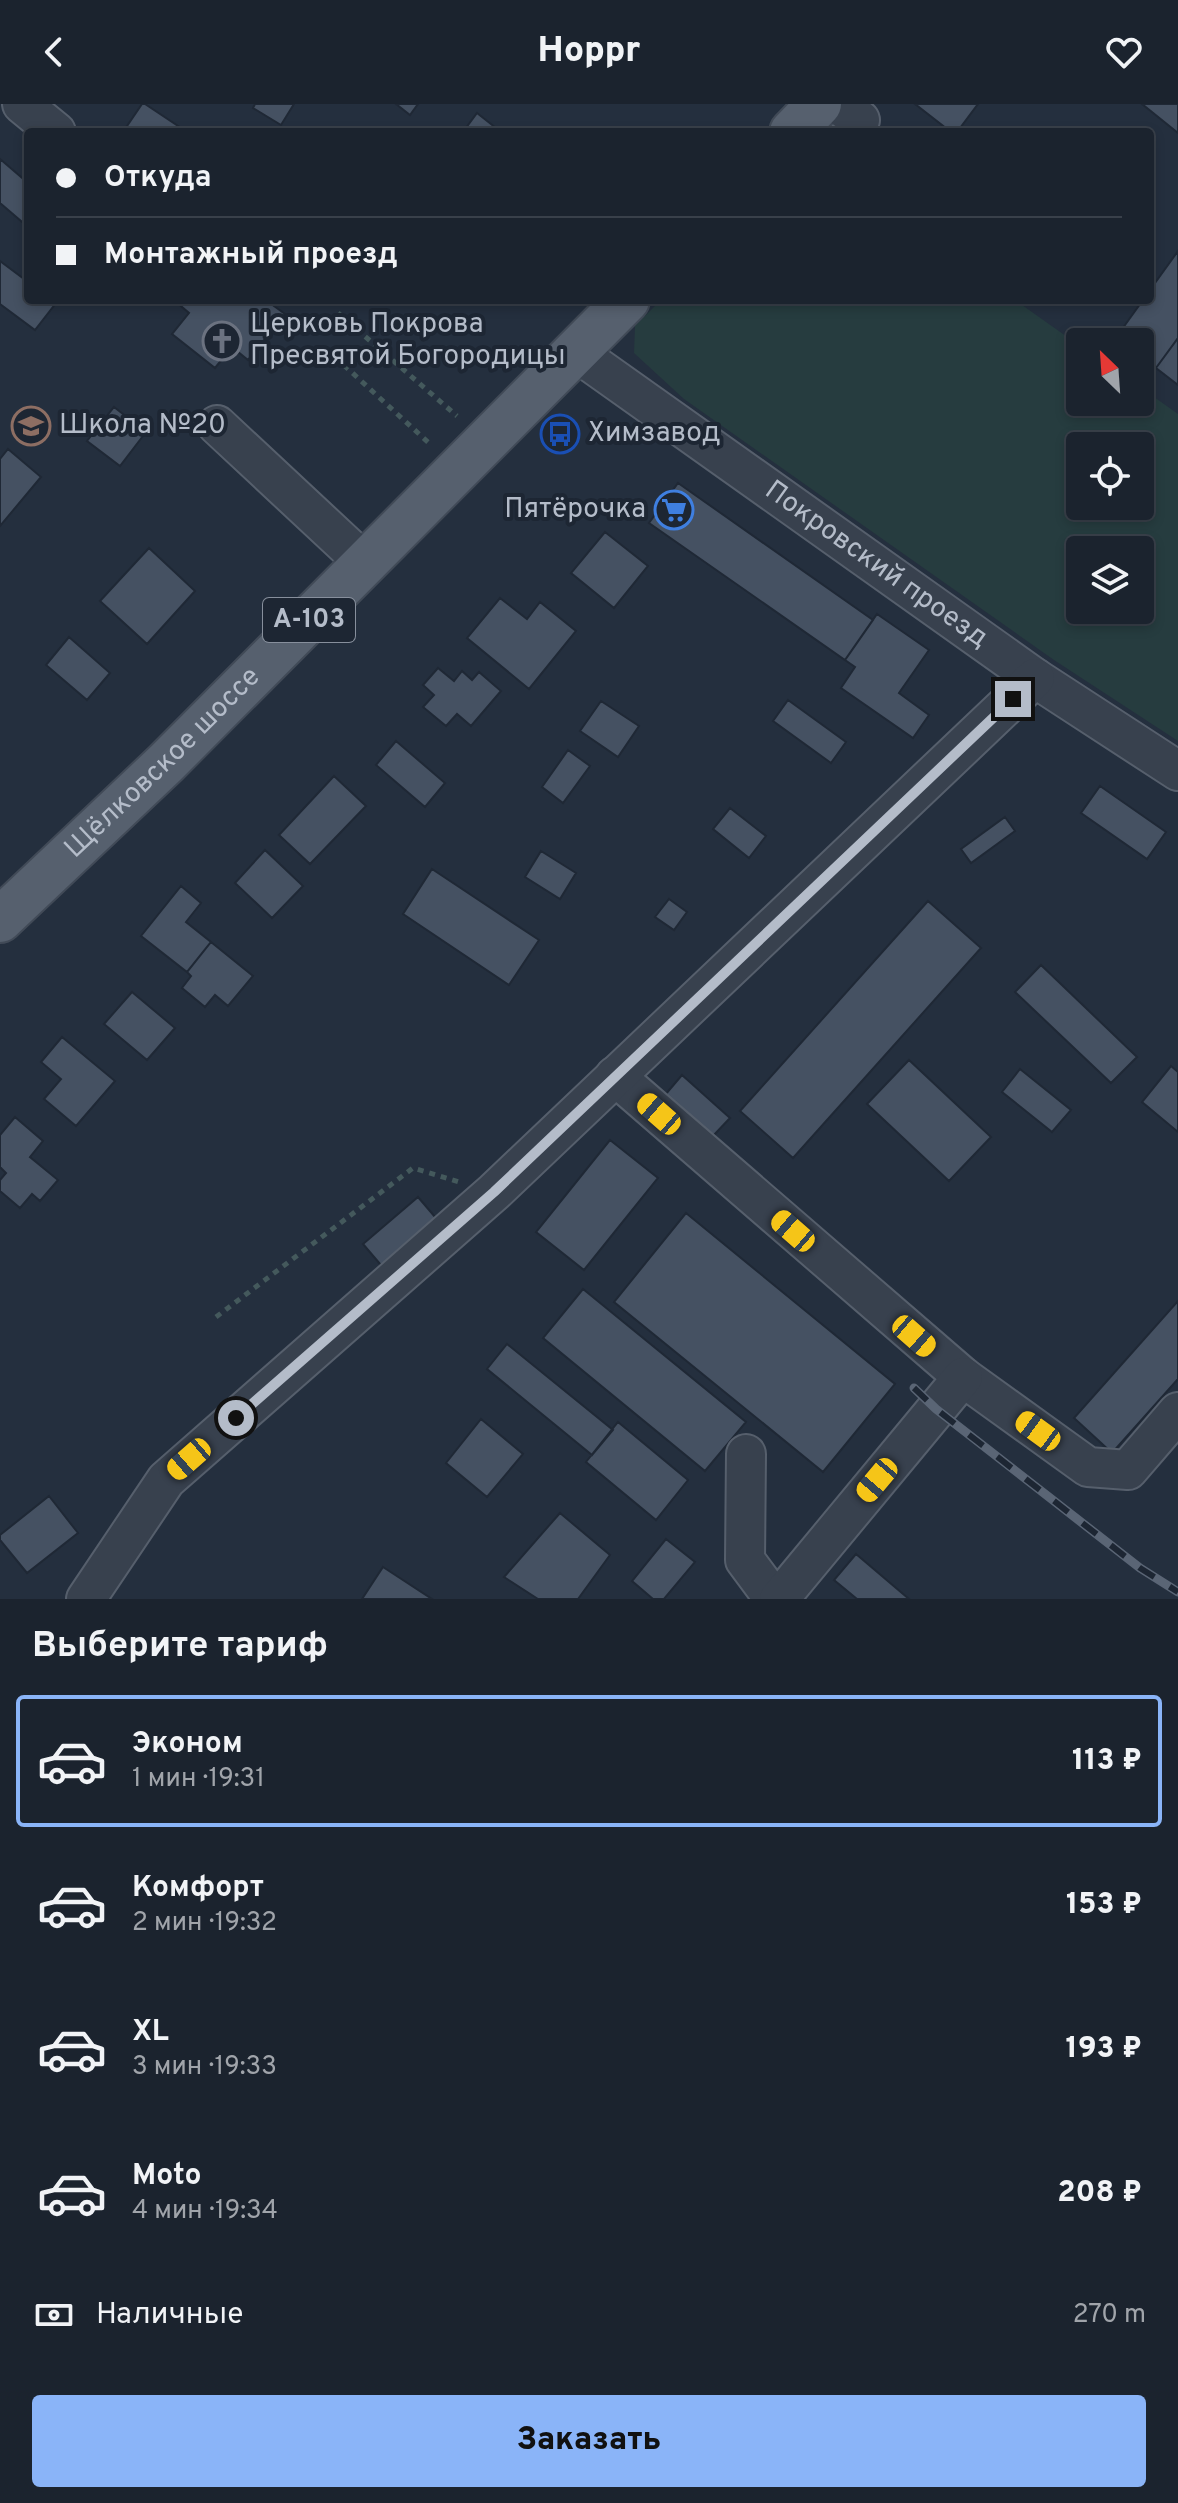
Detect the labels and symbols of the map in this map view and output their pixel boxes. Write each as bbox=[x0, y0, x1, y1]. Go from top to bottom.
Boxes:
place label: Церковь Покрова Пресвятой Богородицы bbox=[250, 307, 566, 375]
church icon: Церковь Покрова Пресвятой Богородицы bbox=[201, 320, 243, 362]
north arrow bbox=[1066, 328, 1154, 416]
school or university icon: Школа №20 bbox=[10, 405, 52, 447]
place label: Школа №20 bbox=[59, 408, 226, 444]
bus stop icon: Химзавод bbox=[539, 413, 581, 455]
place label: Химзавод bbox=[588, 416, 721, 452]
street label: Покровский проезд bbox=[757, 473, 995, 657]
supermarket icon: Пятёрочка bbox=[653, 489, 695, 531]
place label: Пятёрочка bbox=[504, 492, 646, 528]
road number: А-103 bbox=[263, 598, 355, 642]
street label: Щёлковское шоссе bbox=[57, 660, 269, 867]
route end bbox=[995, 681, 1031, 717]
car bbox=[633, 1089, 685, 1139]
car bbox=[767, 1206, 819, 1256]
car bbox=[888, 1311, 940, 1361]
route start bbox=[218, 1400, 254, 1436]
car bbox=[1012, 1407, 1064, 1455]
car bbox=[163, 1434, 215, 1484]
car bbox=[852, 1454, 902, 1506]

